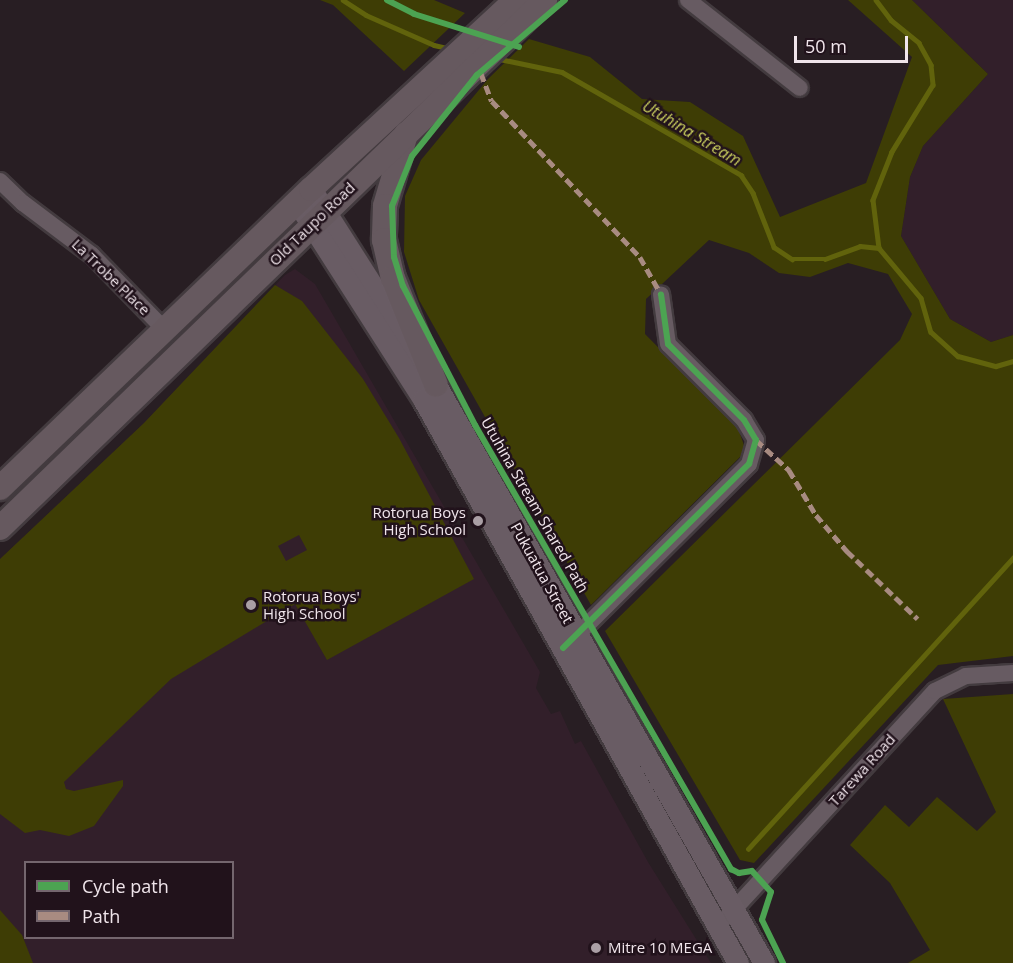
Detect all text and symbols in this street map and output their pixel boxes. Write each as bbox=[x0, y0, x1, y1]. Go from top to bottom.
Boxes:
scale bar bbox=[797, 24, 911, 62]
text: 50 m bbox=[805, 34, 847, 58]
water label: Utuhina Stream bbox=[639, 96, 745, 170]
street label: Old Taupo Road bbox=[265, 179, 359, 269]
street label: La Trobe Place bbox=[68, 235, 154, 319]
street label: Utuhina Stream Shared Path bbox=[477, 414, 593, 596]
place label: Rotorua Boys High School bbox=[372, 503, 466, 538]
marker: Rotorua Boys High School bbox=[471, 514, 485, 528]
street label: Pukuatua Street bbox=[507, 520, 577, 626]
place label: Rotorua Boys' High School bbox=[263, 587, 360, 622]
marker: Rotorua Boys' High School bbox=[244, 598, 258, 612]
street label: Tarewa Road bbox=[825, 730, 899, 810]
legend bbox=[24, 861, 234, 939]
text: Cycle path bbox=[82, 874, 169, 898]
text: Path bbox=[82, 904, 120, 928]
place label: Mitre 10 MEGA bbox=[608, 939, 712, 957]
marker: Mitre 10 MEGA bbox=[589, 941, 603, 955]

